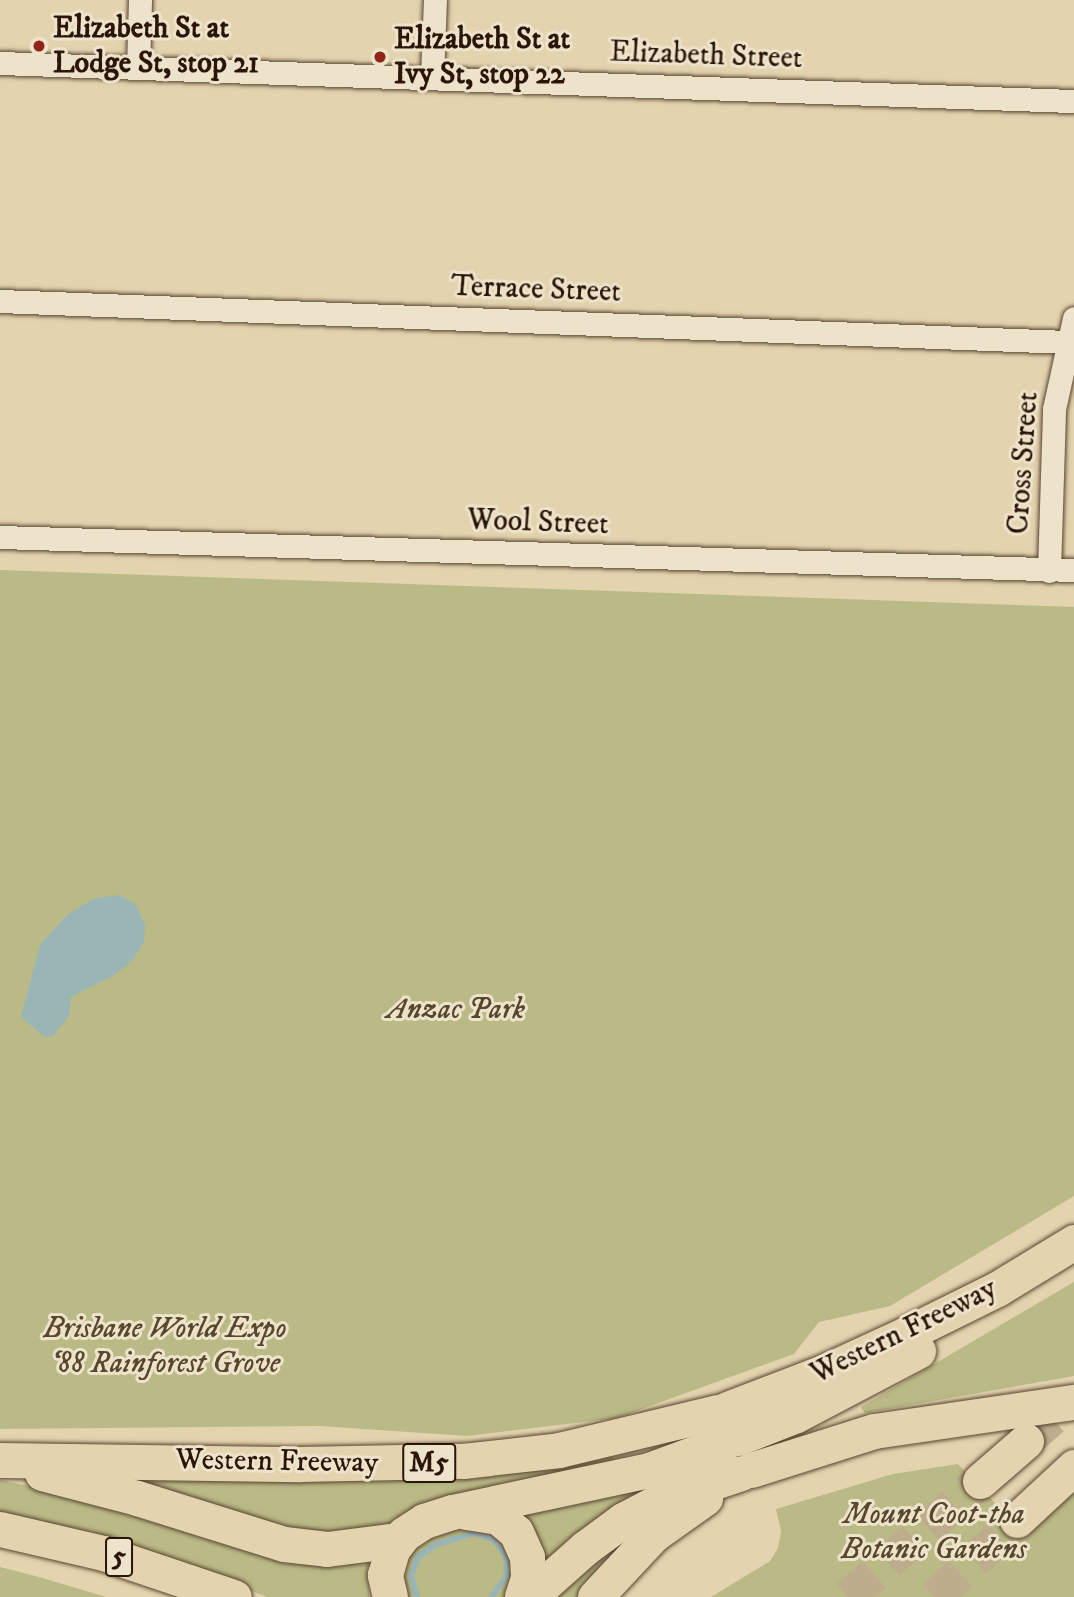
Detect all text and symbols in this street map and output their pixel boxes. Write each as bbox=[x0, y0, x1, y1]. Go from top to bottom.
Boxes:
place label: Elizabeth St at Lodge St, stop 21 bbox=[53, 11, 259, 82]
place label: Elizabeth St at Ivy St, stop 22 bbox=[394, 22, 570, 92]
street label: Elizabeth Street bbox=[609, 35, 803, 77]
marker: Elizabeth St at Lodge St, stop 21 bbox=[31, 38, 47, 54]
marker: Elizabeth St at Ivy St, stop 22 bbox=[372, 49, 388, 65]
street label: Terrace Street bbox=[450, 269, 622, 311]
street label: Cross Street bbox=[1001, 390, 1047, 536]
street label: Wool Street bbox=[467, 503, 609, 543]
park label: Anzac Park bbox=[387, 992, 525, 1028]
street label: Western Freeway bbox=[805, 1271, 1003, 1393]
park label: Brisbane World Expo ‘88 Rainforest Grove bbox=[43, 1311, 287, 1382]
road number: M5 bbox=[401, 1438, 457, 1488]
street label: Western Freeway bbox=[175, 1442, 379, 1482]
park label: Mount Coot-tha Botanic Gardens bbox=[841, 1497, 1027, 1568]
road number: 5 bbox=[105, 1532, 133, 1582]

